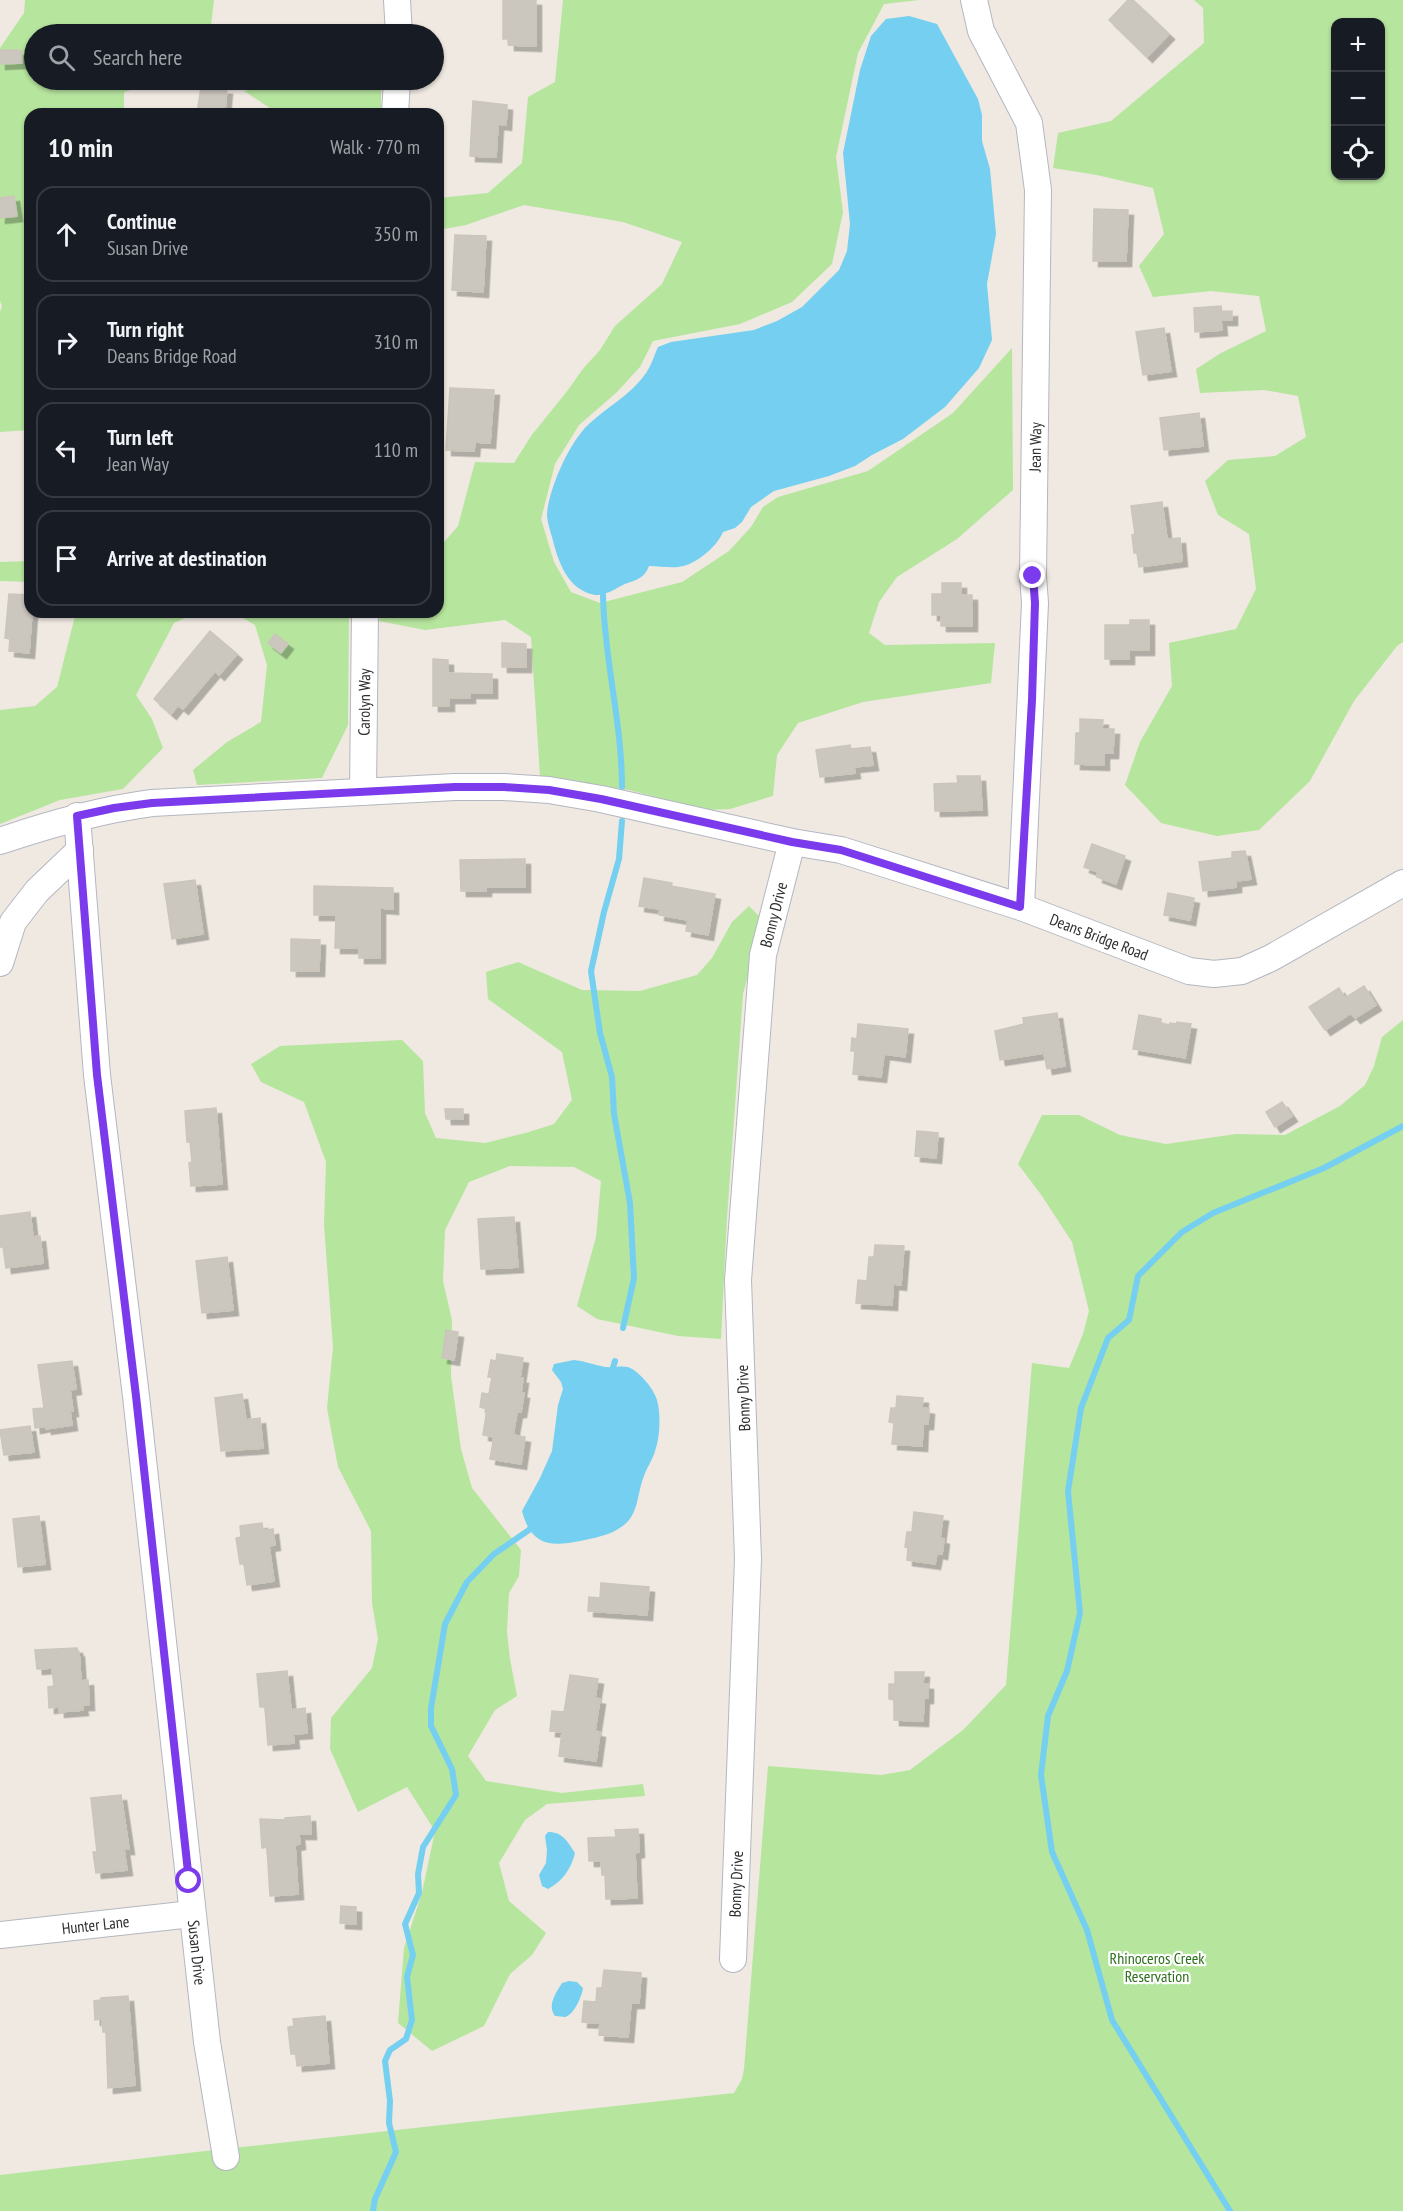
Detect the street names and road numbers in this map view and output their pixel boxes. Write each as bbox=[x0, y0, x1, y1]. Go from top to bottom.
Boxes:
street label: Jean Way bbox=[1025, 422, 1045, 473]
street label: Carolyn Way bbox=[354, 668, 374, 736]
street label: Bonny Drive bbox=[755, 880, 791, 949]
street label: Deans Bridge Road bbox=[1047, 909, 1151, 965]
street label: Bonny Drive bbox=[732, 1364, 754, 1432]
street label: Bonny Drive bbox=[725, 1850, 747, 1918]
street label: Hunter Lane bbox=[61, 1911, 130, 1938]
street label: Susan Drive bbox=[184, 1919, 211, 1986]

